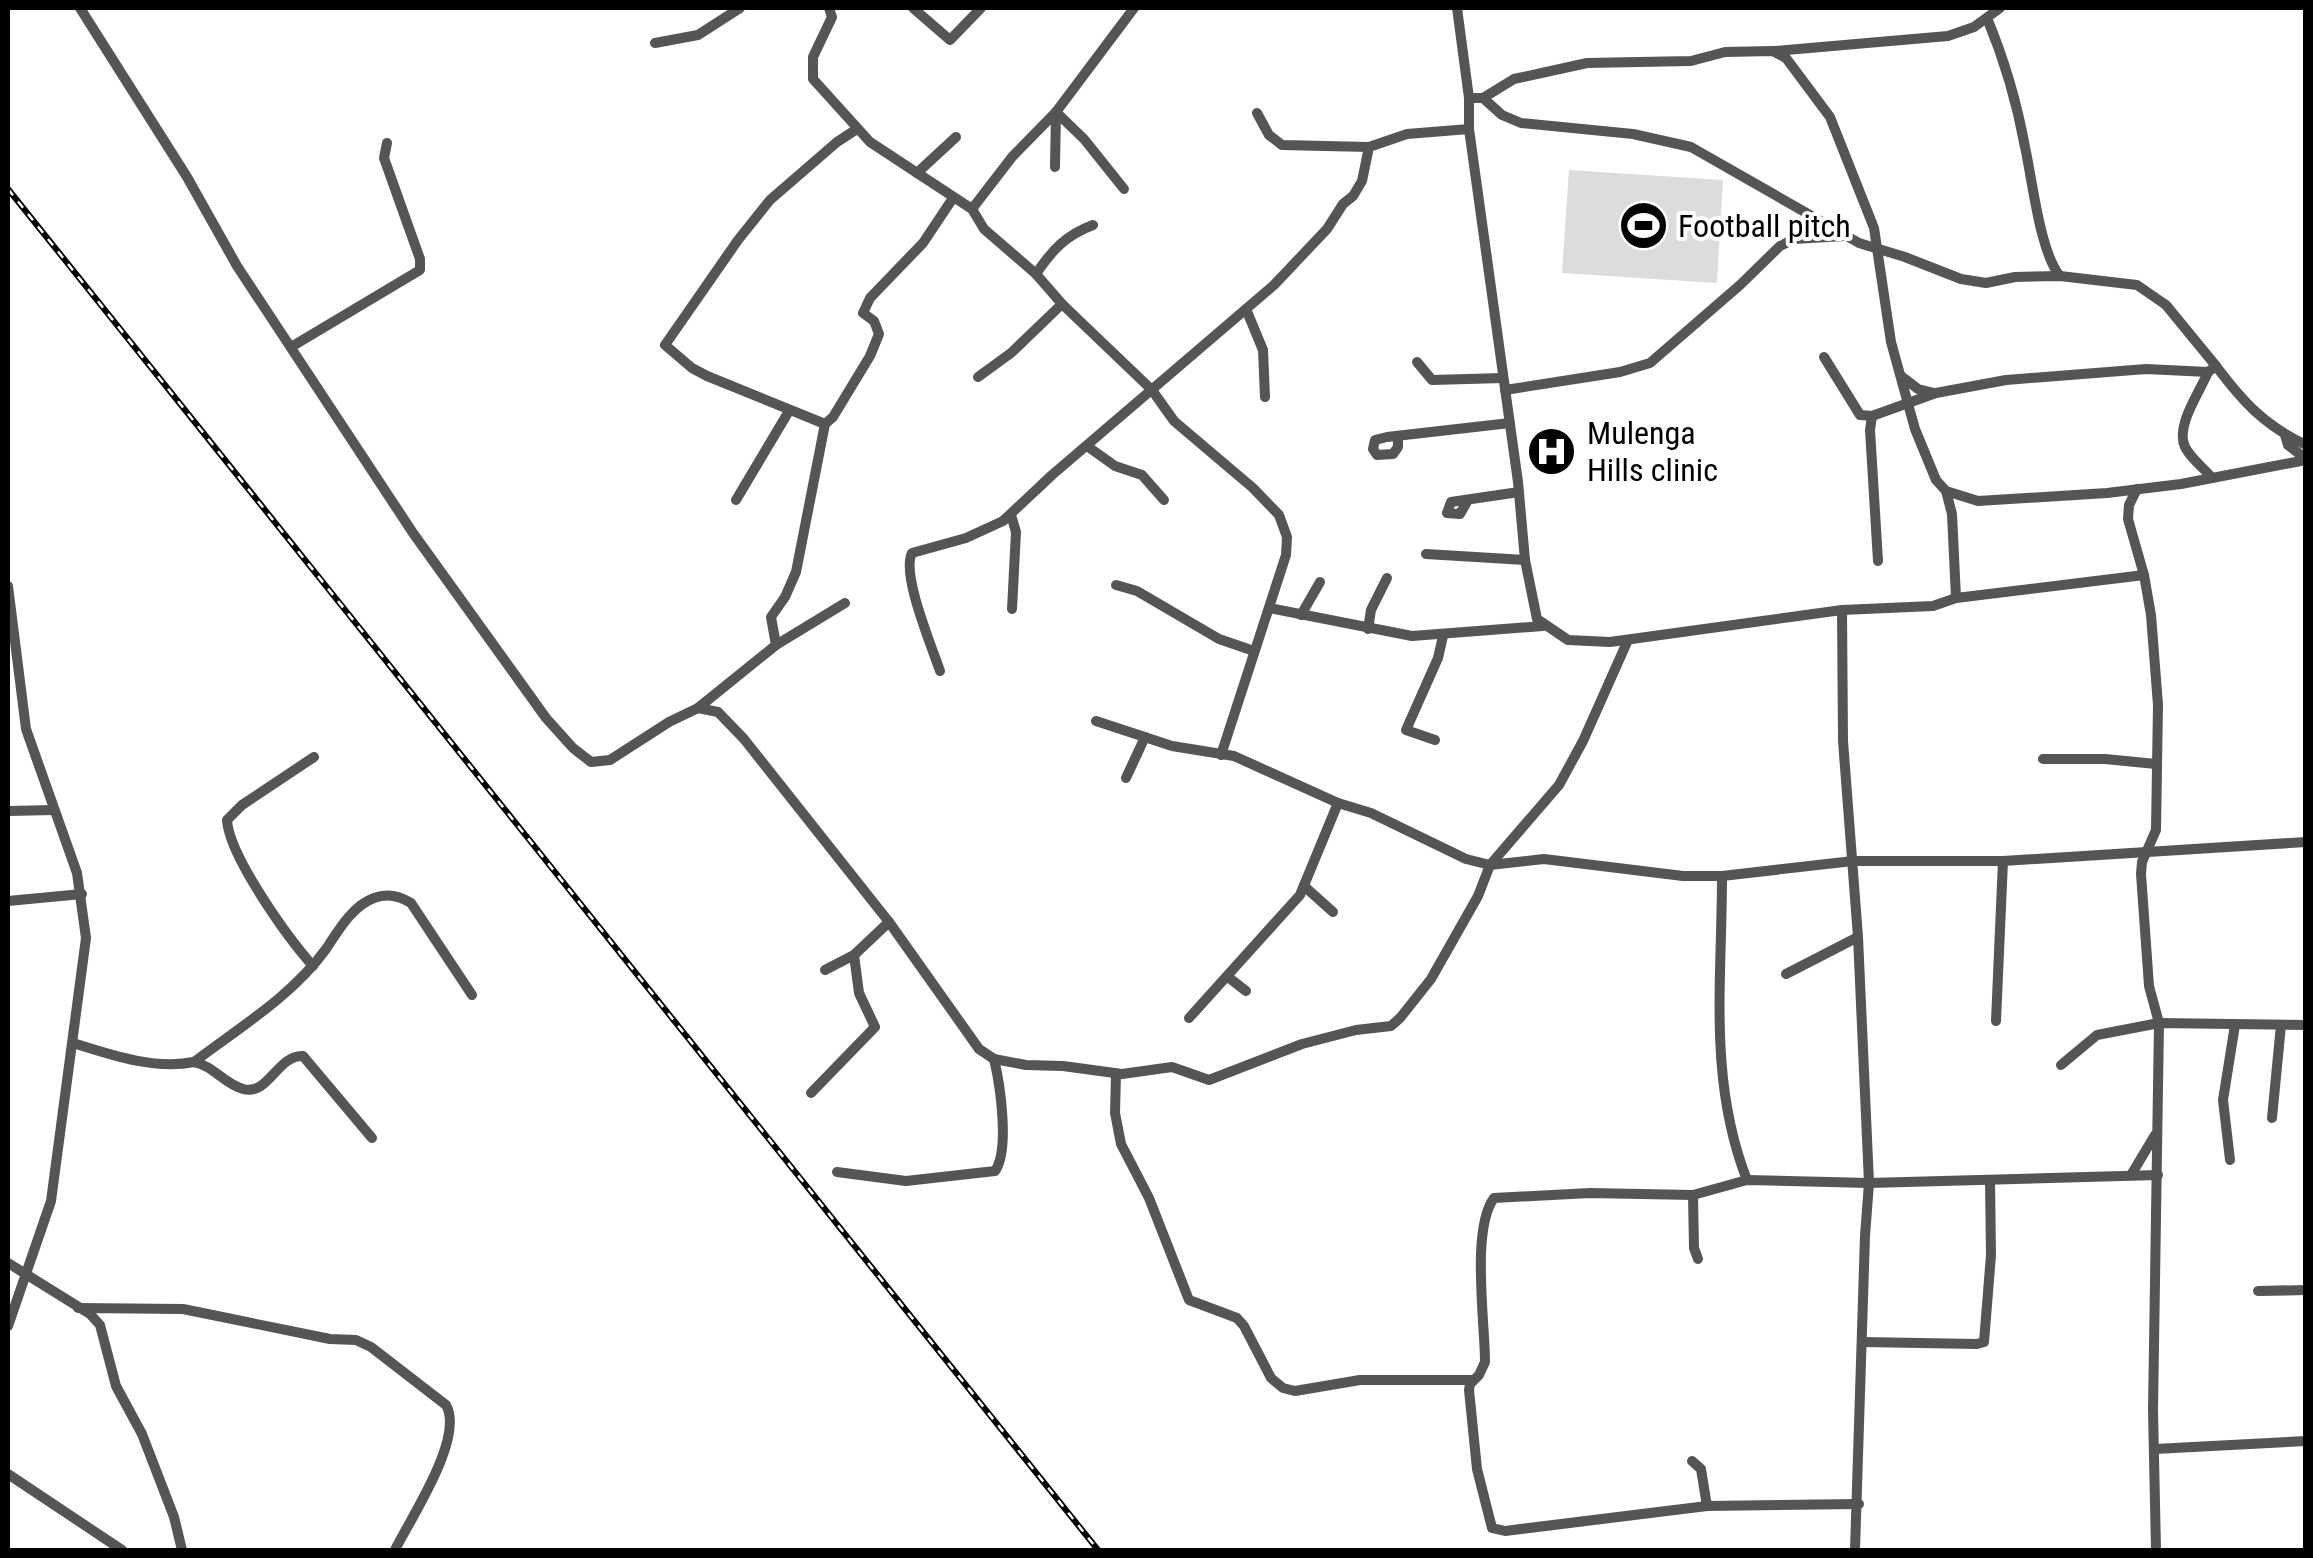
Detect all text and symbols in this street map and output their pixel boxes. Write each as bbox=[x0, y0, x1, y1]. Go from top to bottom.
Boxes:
sports icon: Football pitch bbox=[1617, 200, 1669, 252]
place label: Football pitch bbox=[1678, 207, 1851, 245]
place label: Mulenga Hills clinic bbox=[1587, 414, 1718, 489]
hospital icon: Mulenga Hills clinic bbox=[1526, 425, 1578, 477]

